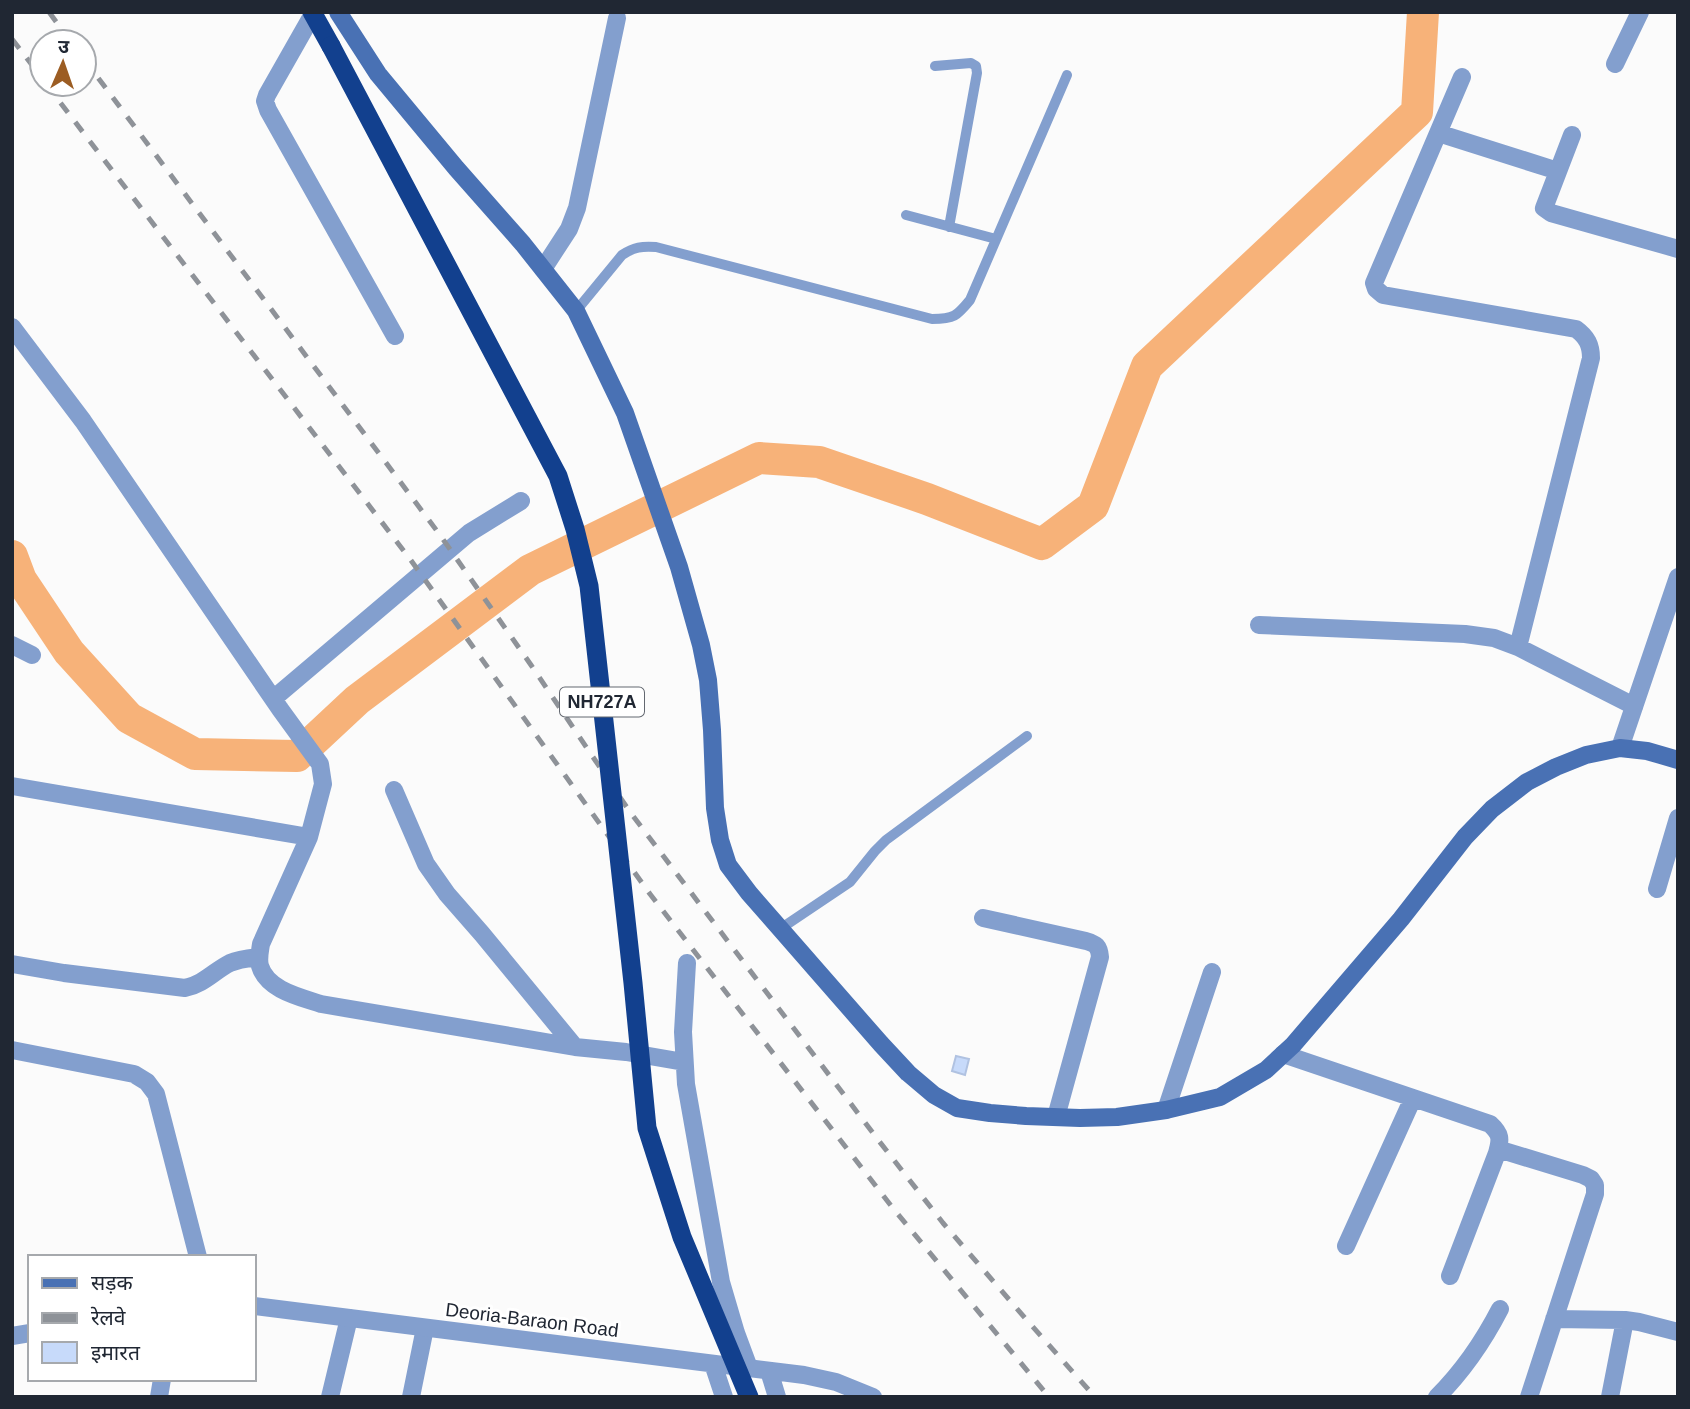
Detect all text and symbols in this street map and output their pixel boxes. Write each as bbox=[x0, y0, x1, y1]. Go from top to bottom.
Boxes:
north arrow bbox=[28, 28, 98, 98]
text: उ bbox=[58, 36, 70, 57]
road number: NH727A bbox=[560, 688, 644, 716]
legend bbox=[28, 1255, 256, 1381]
text: सड़क bbox=[91, 1271, 133, 1294]
street label: Deoria-Baraon Road bbox=[444, 1299, 620, 1341]
text: रेलवे bbox=[90, 1306, 126, 1329]
text: इमारत bbox=[91, 1341, 141, 1364]

